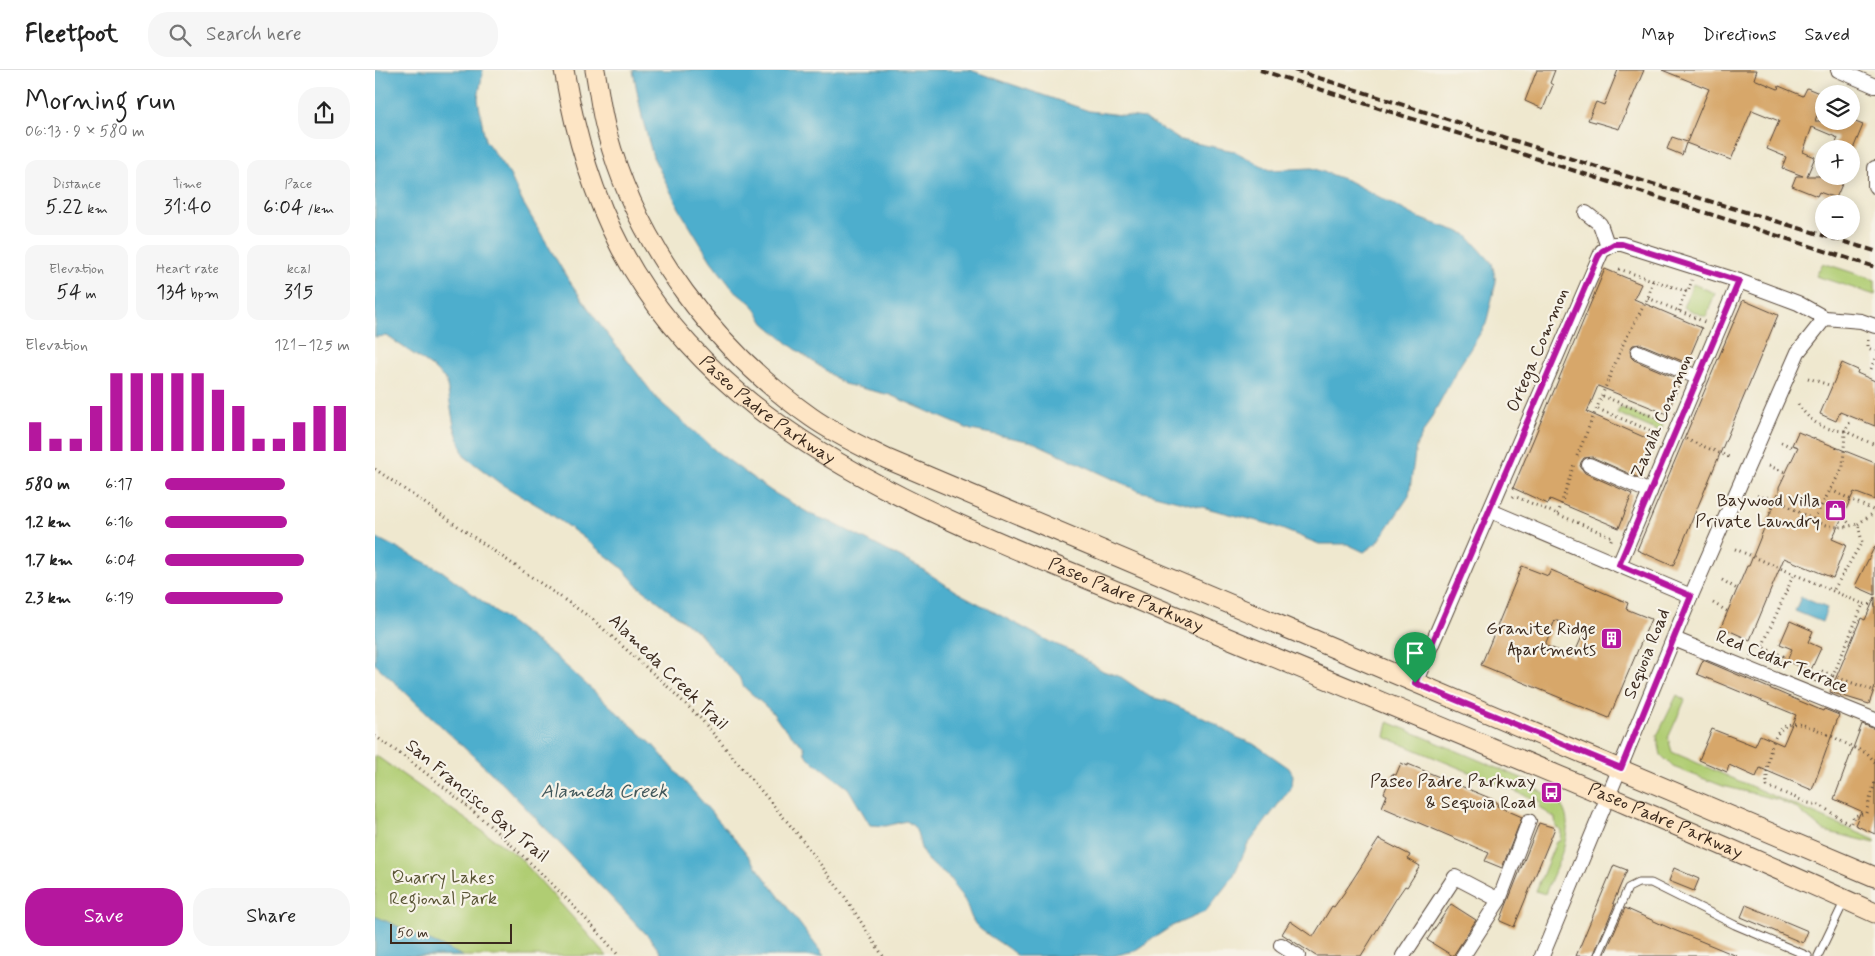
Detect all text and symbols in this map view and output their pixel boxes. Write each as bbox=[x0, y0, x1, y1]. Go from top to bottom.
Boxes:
search box bbox=[148, 12, 498, 57]
text: Fleetfoot bbox=[25, 19, 118, 50]
icon: search bbox=[166, 21, 194, 49]
text: Search here bbox=[206, 22, 302, 47]
text: Map bbox=[1642, 23, 1675, 47]
text: Directions bbox=[1703, 23, 1777, 47]
text: Saved bbox=[1805, 23, 1850, 47]
text: Morning run bbox=[25, 83, 176, 120]
map controls bbox=[1815, 85, 1860, 240]
button: layers bbox=[1815, 85, 1860, 130]
button: share bbox=[298, 87, 350, 139]
text: 06:13 · 9 × 580 m bbox=[25, 121, 145, 142]
button: + bbox=[1815, 140, 1860, 185]
text: Distance bbox=[52, 175, 101, 193]
text: Time bbox=[173, 175, 202, 193]
text: Pace bbox=[285, 175, 312, 193]
text: 5.22 bbox=[45, 193, 84, 221]
text: 31:40 bbox=[163, 193, 212, 221]
text: 6:04 bbox=[263, 193, 304, 221]
button: − bbox=[1815, 195, 1860, 240]
text: km bbox=[84, 200, 108, 218]
text: /km bbox=[304, 200, 334, 218]
text: Elevation bbox=[49, 260, 104, 278]
text: Heart rate bbox=[156, 260, 219, 278]
text: kcal bbox=[287, 260, 310, 278]
text: 54 bbox=[56, 278, 82, 306]
text: 134 bbox=[156, 278, 187, 306]
text: 315 bbox=[283, 278, 314, 306]
street label: Ortega Common bbox=[1501, 284, 1576, 416]
text: m bbox=[82, 285, 97, 303]
text: bpm bbox=[187, 285, 219, 303]
text: Elevation bbox=[25, 335, 88, 356]
text: 121–125 m bbox=[274, 335, 350, 356]
street label: Paseo Padre Parkway bbox=[694, 350, 840, 470]
street label: Zavala Common bbox=[1625, 350, 1699, 482]
text: 580 m bbox=[25, 474, 70, 495]
text: 6:17 bbox=[105, 474, 133, 495]
place label: Baywood Villa Private Laundry bbox=[1695, 489, 1820, 534]
shop icon: Baywood Villa Private Laundry bbox=[1824, 499, 1848, 523]
text: 1.2 km bbox=[25, 512, 71, 533]
text: 6:16 bbox=[105, 512, 133, 533]
text: 1.7 km bbox=[25, 550, 73, 571]
text: 6:04 bbox=[105, 550, 136, 571]
street label: Paseo Padre Parkway bbox=[1044, 552, 1207, 638]
text: 2.3 km bbox=[25, 588, 71, 609]
text: 6:19 bbox=[105, 588, 134, 609]
street label: Sequoia Road bbox=[1618, 605, 1676, 703]
street label: Alameda Creek Trail bbox=[603, 609, 733, 735]
place label: Granite Ridge Apartments bbox=[1486, 617, 1596, 663]
street label: Red Cedar Terrace bbox=[1712, 624, 1852, 700]
building icon: Granite Ridge Apartments bbox=[1600, 627, 1624, 651]
pin bbox=[1394, 632, 1436, 683]
icon: arrive bbox=[1401, 639, 1429, 667]
street label: San Francisco Bay Trail bbox=[400, 734, 554, 868]
place label: Paseo Padre Parkway & Sequoia Road bbox=[1370, 770, 1536, 815]
street label: Paseo Padre Parkway bbox=[1584, 777, 1746, 865]
water label: Alameda Creek bbox=[541, 779, 668, 804]
bus stop icon: Paseo Padre Parkway & Sequoia Road bbox=[1540, 780, 1564, 804]
park label: Quarry Lakes Regional Park bbox=[389, 866, 497, 913]
button: Save bbox=[25, 888, 183, 946]
button: Share bbox=[193, 888, 350, 946]
scale bar bbox=[390, 921, 513, 944]
text: 50 m bbox=[397, 924, 428, 942]

